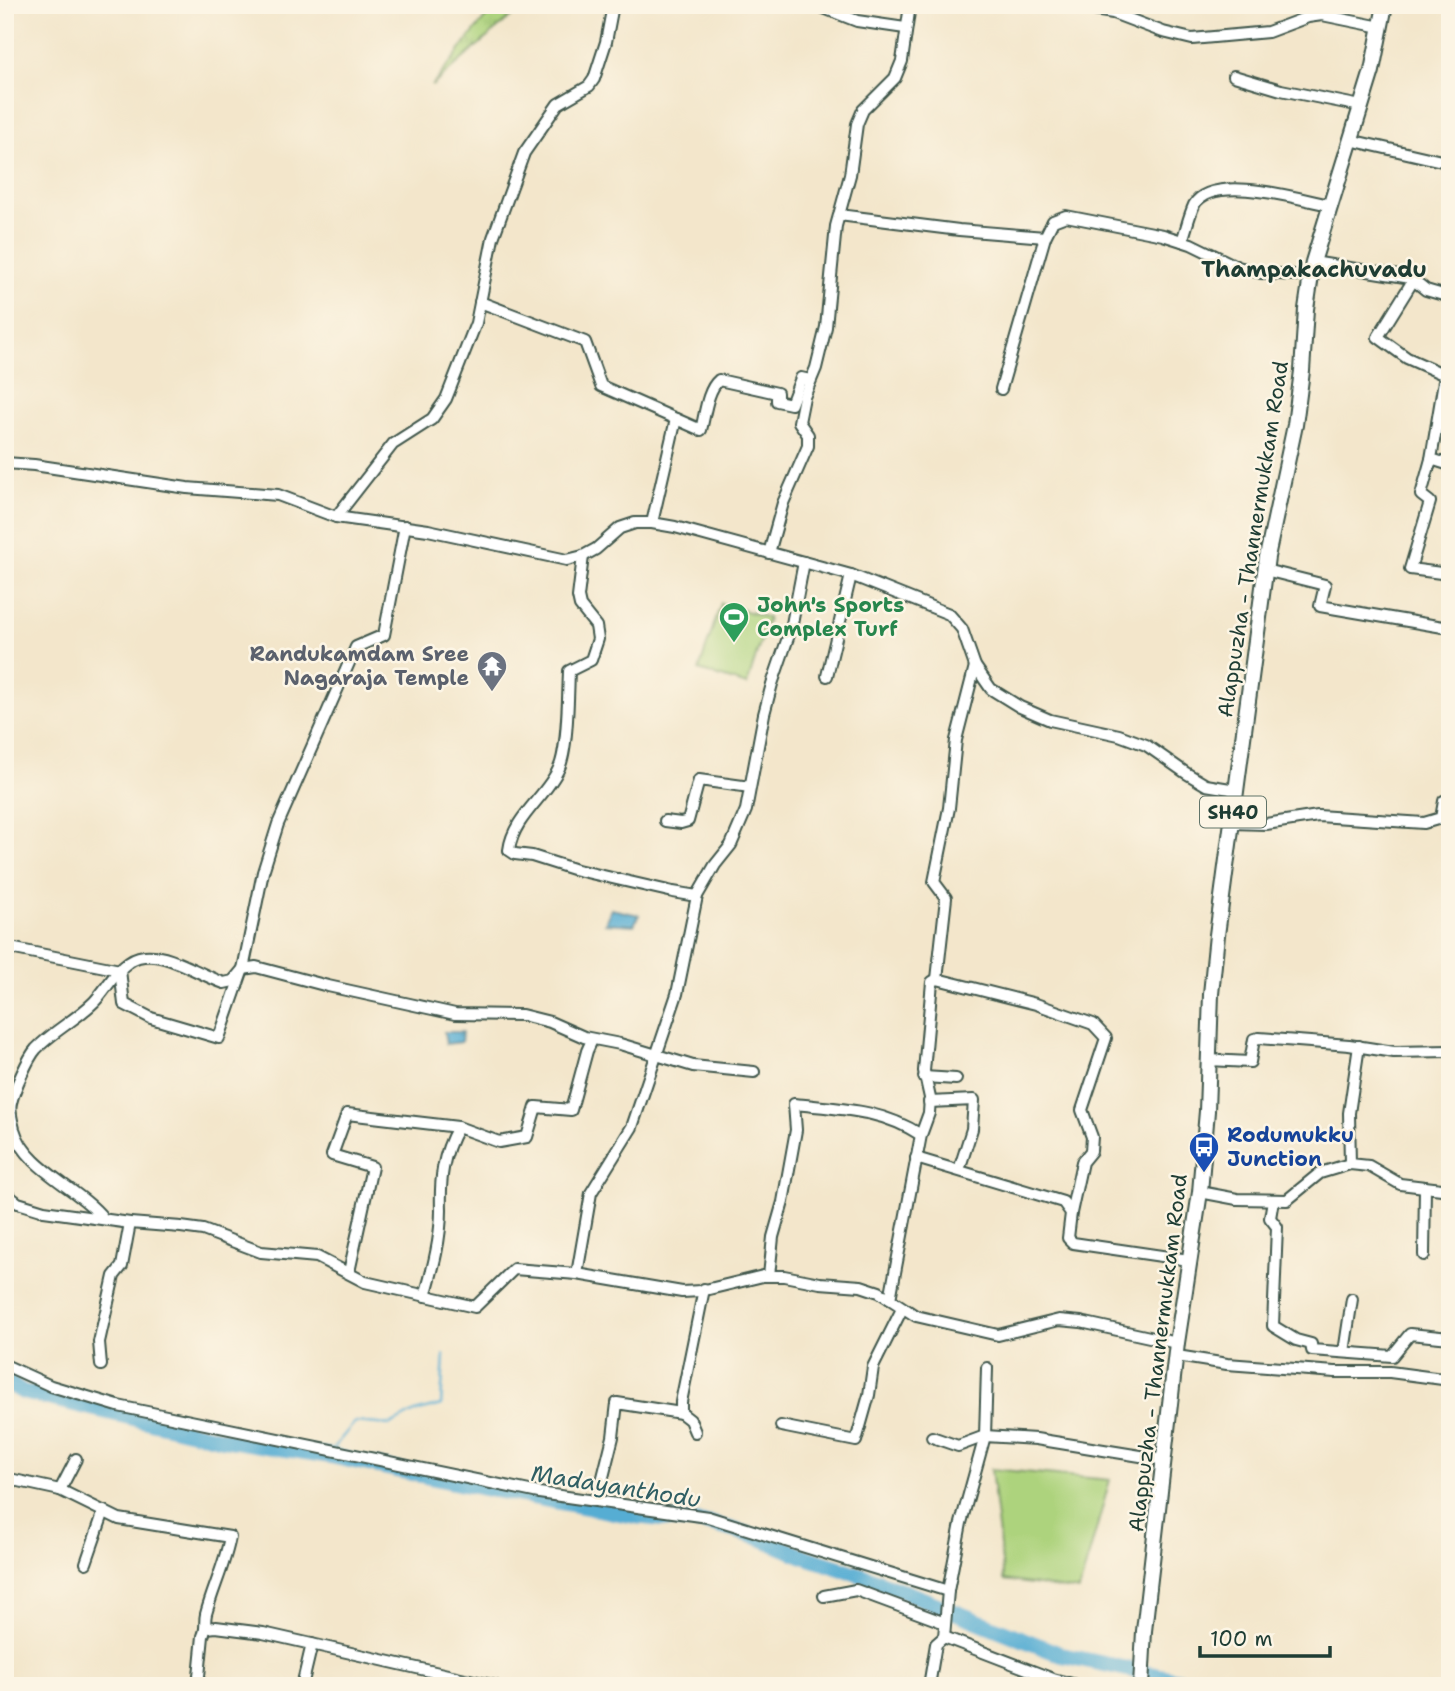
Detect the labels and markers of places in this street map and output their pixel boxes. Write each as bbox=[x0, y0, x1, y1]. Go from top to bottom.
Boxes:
place label: John's Sports Complex Turf bbox=[757, 591, 904, 643]
sports icon: John's Sports Complex Turf bbox=[717, 600, 751, 644]
place label: Randukamdam Sree Nagaraja Temple bbox=[250, 640, 469, 692]
temple icon: Randukamdam Sree Nagaraja Temple bbox=[475, 649, 509, 693]
place label: Rodumukku Junction bbox=[1227, 1121, 1354, 1173]
bus stop icon: Rodumukku Junction bbox=[1187, 1130, 1221, 1174]

